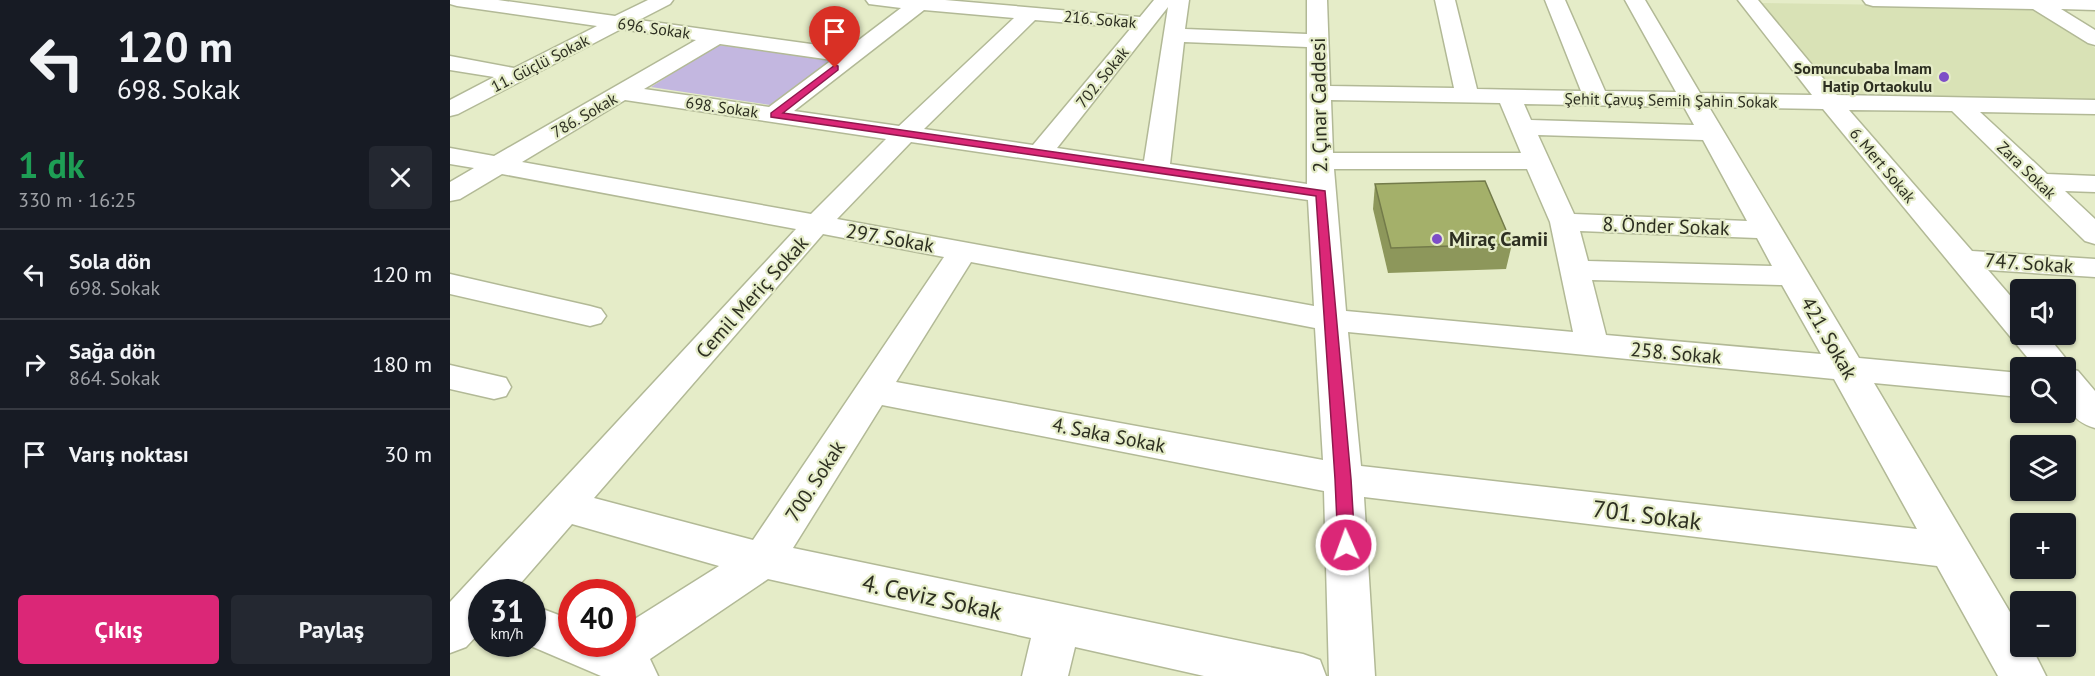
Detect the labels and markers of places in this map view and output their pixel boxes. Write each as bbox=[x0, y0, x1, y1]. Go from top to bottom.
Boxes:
pin bbox=[809, 6, 860, 68]
place label: Somuncubaba İmam Hatip Ortaokulu bbox=[1794, 58, 1932, 96]
marker: Somuncubaba İmam Hatip Ortaokulu bbox=[1937, 70, 1951, 84]
place label: Miraç Camii bbox=[1449, 226, 1548, 252]
marker: Miraç Camii bbox=[1430, 232, 1444, 246]

